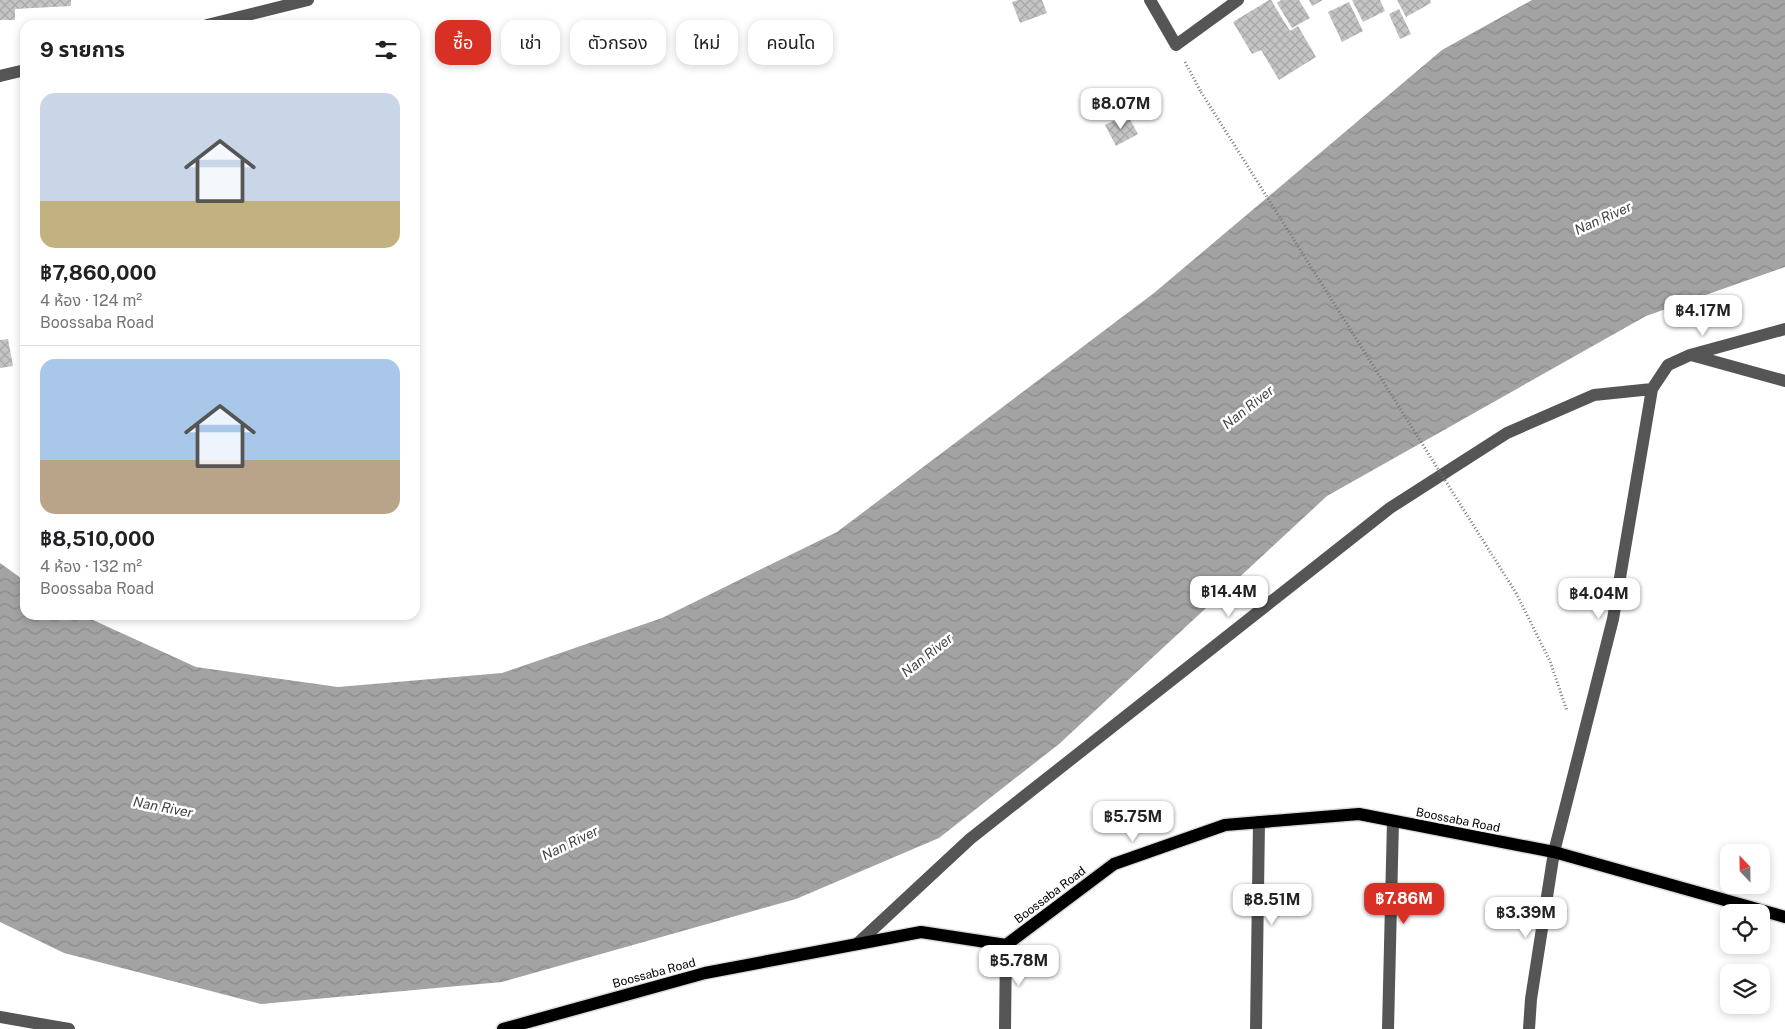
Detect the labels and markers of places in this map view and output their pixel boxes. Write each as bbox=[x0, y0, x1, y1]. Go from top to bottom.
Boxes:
pin: ฿8.07M bbox=[1080, 88, 1162, 130]
pin: ฿4.17M bbox=[1662, 294, 1744, 337]
pin: ฿14.4M bbox=[1188, 576, 1270, 618]
pin: ฿4.04M bbox=[1558, 578, 1640, 620]
pin: ฿5.75M bbox=[1092, 800, 1174, 843]
pin: ฿7.86M bbox=[1363, 882, 1445, 925]
pin: ฿8.51M bbox=[1231, 884, 1313, 926]
pin: ฿3.39M bbox=[1485, 896, 1567, 939]
pin: ฿5.78M bbox=[978, 944, 1060, 987]

